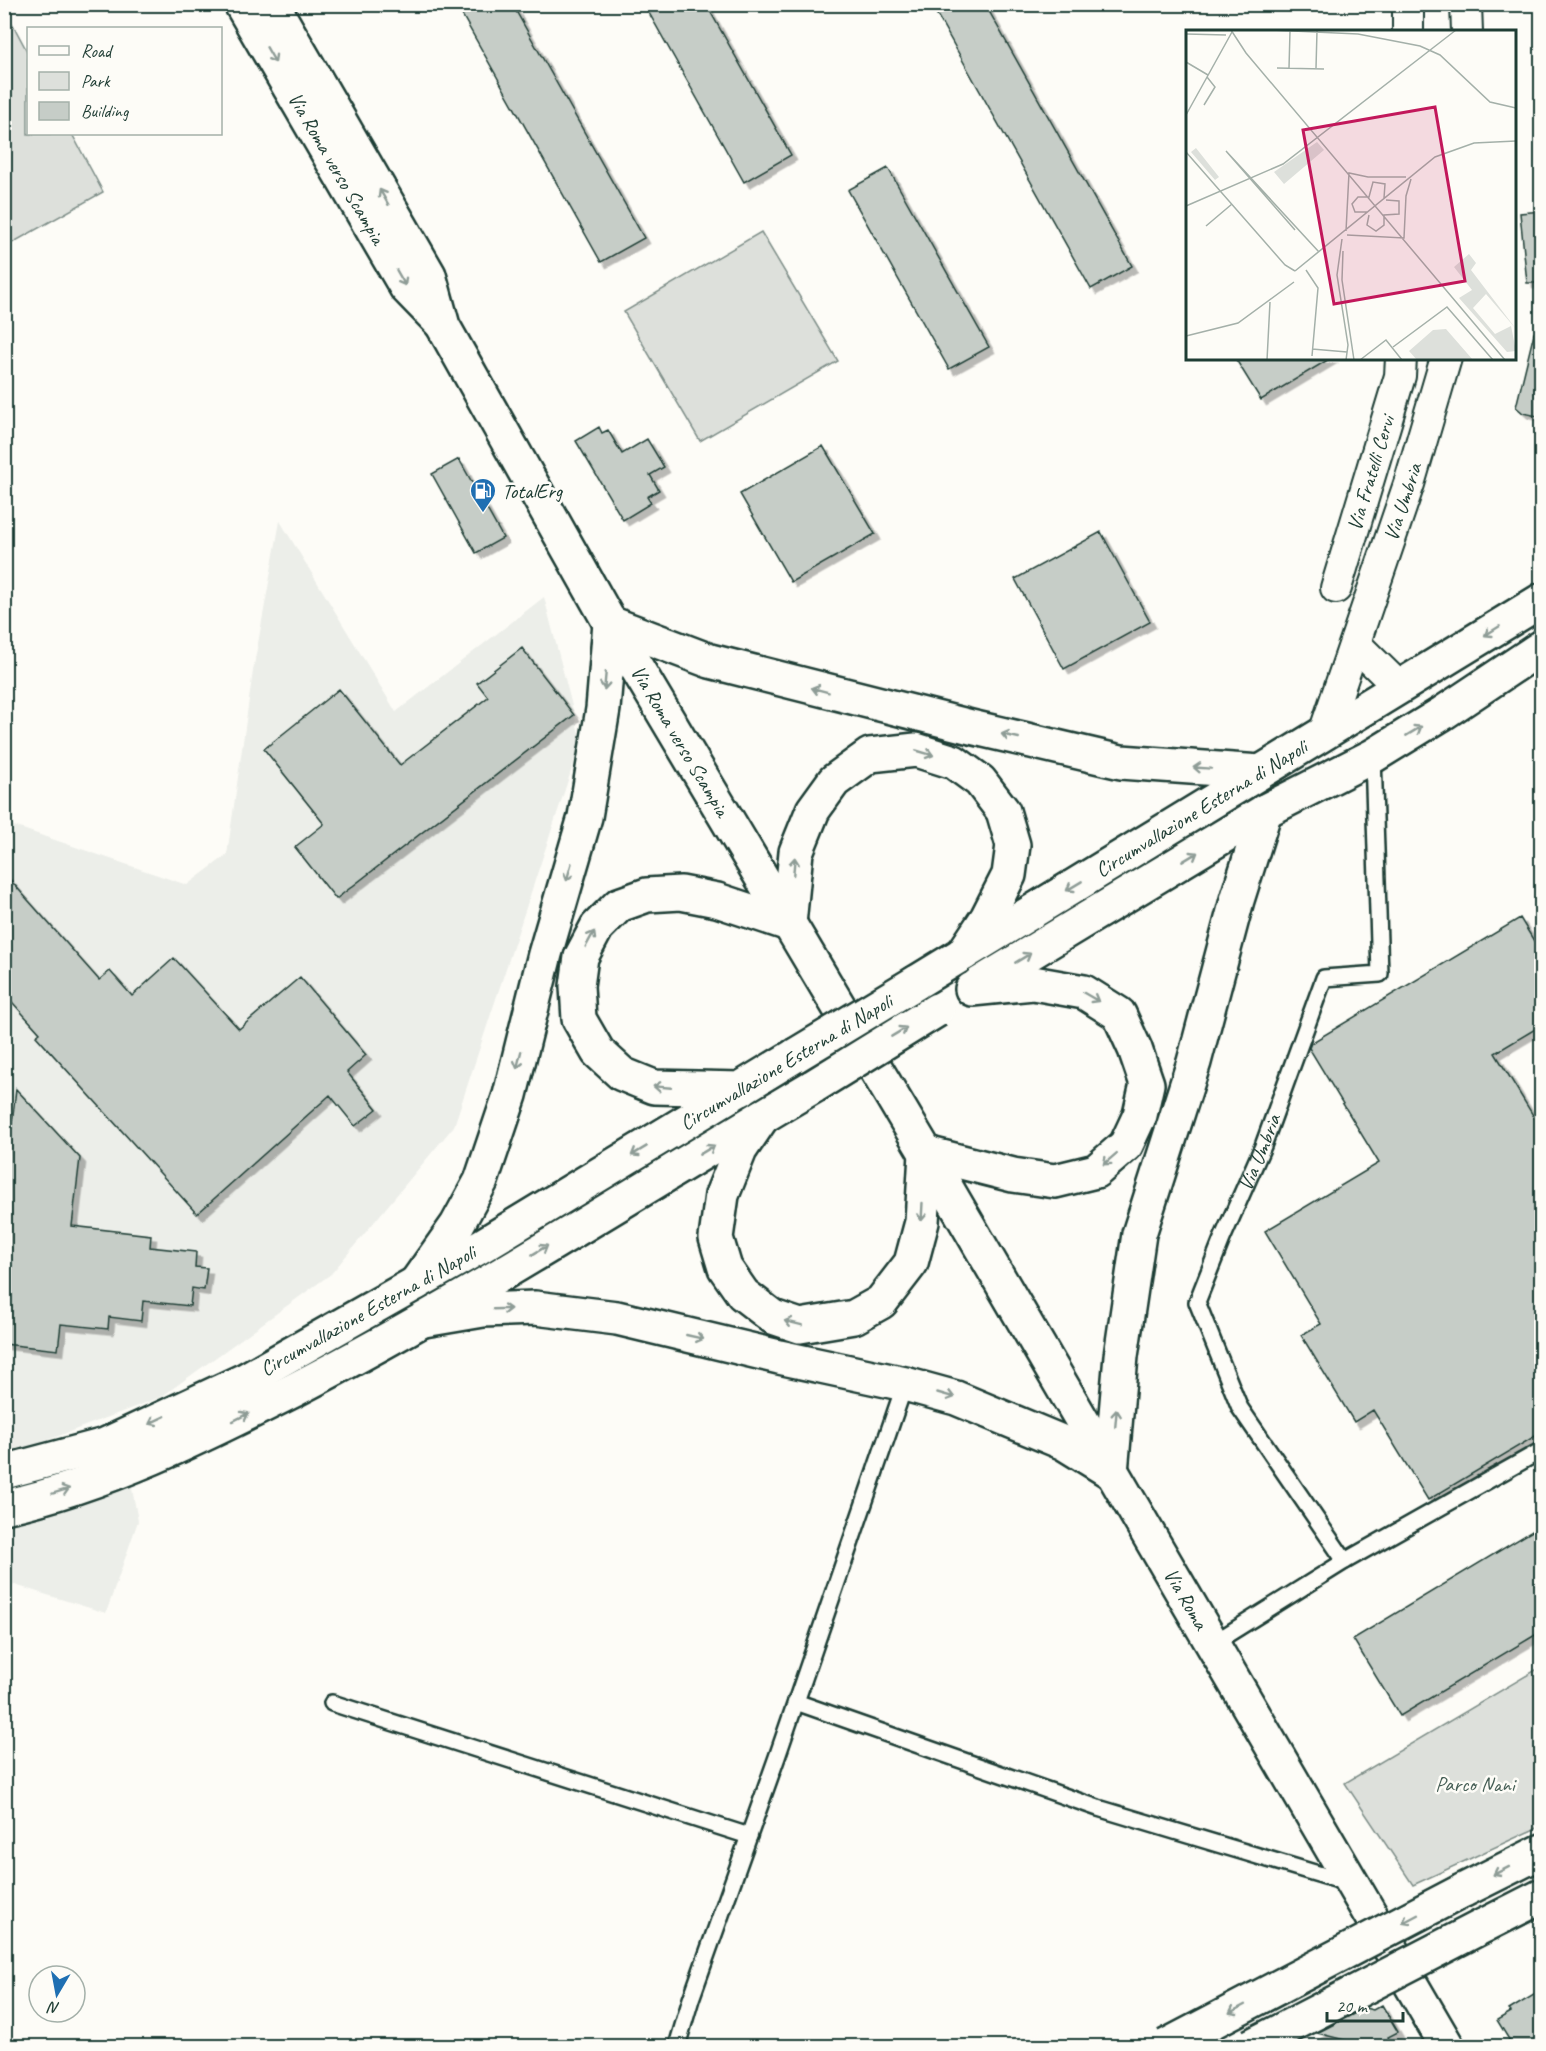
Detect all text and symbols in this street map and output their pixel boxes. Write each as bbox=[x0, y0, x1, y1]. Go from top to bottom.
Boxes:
legend bbox=[27, 27, 222, 135]
inset map bbox=[1186, 30, 1516, 360]
text: Road bbox=[81, 40, 114, 62]
one-way arrow bbox=[265, 46, 277, 63]
text: Park bbox=[81, 70, 111, 92]
street label: Via Roma verso Scampia bbox=[282, 87, 392, 251]
text: Building bbox=[81, 100, 130, 122]
one-way arrow bbox=[378, 189, 390, 206]
one-way arrow bbox=[395, 269, 407, 286]
street label: Via Fratelli Cervi bbox=[1341, 410, 1401, 534]
street label: Via Umbria bbox=[1378, 459, 1428, 544]
fuel station icon: TotalErg bbox=[468, 476, 498, 514]
place label: TotalErg bbox=[502, 478, 564, 504]
one-way arrow bbox=[1483, 624, 1500, 637]
street label: Via Roma verso Scampia bbox=[625, 660, 737, 823]
one-way arrow bbox=[599, 671, 610, 690]
one-way arrow bbox=[811, 684, 830, 695]
one-way arrow bbox=[1405, 724, 1422, 736]
one-way arrow bbox=[1001, 730, 1020, 742]
street label: Circumvallazione Esterna di Napoli bbox=[1090, 732, 1314, 883]
one-way arrow bbox=[915, 748, 934, 759]
one-way arrow bbox=[1192, 762, 1212, 773]
one-way arrow bbox=[1181, 850, 1198, 862]
one-way arrow bbox=[789, 856, 800, 876]
one-way arrow bbox=[563, 862, 574, 881]
one-way arrow bbox=[1066, 880, 1083, 892]
one-way arrow bbox=[585, 931, 596, 949]
one-way arrow bbox=[1014, 951, 1031, 963]
street label: Circumvallazione Esterna di Napoli bbox=[675, 987, 900, 1136]
one-way arrow bbox=[1082, 991, 1099, 1003]
one-way arrow bbox=[890, 1026, 907, 1038]
one-way arrow bbox=[512, 1051, 524, 1070]
one-way arrow bbox=[652, 1081, 672, 1092]
street label: Via Umbria bbox=[1232, 1109, 1287, 1195]
one-way arrow bbox=[698, 1143, 715, 1156]
one-way arrow bbox=[631, 1145, 648, 1157]
one-way arrow bbox=[1103, 1152, 1118, 1166]
one-way arrow bbox=[917, 1201, 928, 1221]
street label: Circumvallazione Esterna di Napoli bbox=[255, 1238, 483, 1382]
one-way arrow bbox=[531, 1244, 548, 1256]
one-way arrow bbox=[492, 1304, 512, 1315]
one-way arrow bbox=[784, 1316, 803, 1328]
one-way arrow bbox=[685, 1331, 704, 1343]
one-way arrow bbox=[936, 1390, 955, 1401]
one-way arrow bbox=[1111, 1409, 1122, 1428]
one-way arrow bbox=[231, 1410, 249, 1422]
one-way arrow bbox=[149, 1415, 167, 1427]
one-way arrow bbox=[51, 1484, 70, 1495]
street label: Via Roma bbox=[1158, 1563, 1215, 1636]
park label: Parco Nani bbox=[1435, 1771, 1518, 1797]
one-way arrow bbox=[1493, 1866, 1511, 1877]
one-way arrow bbox=[1401, 1913, 1419, 1925]
north arrow bbox=[27, 1964, 87, 2024]
scale bar bbox=[1327, 1985, 1404, 2023]
text: 20 m bbox=[1336, 1995, 1369, 2017]
text: N bbox=[45, 1997, 61, 2018]
one-way arrow bbox=[1229, 2003, 1246, 2015]

